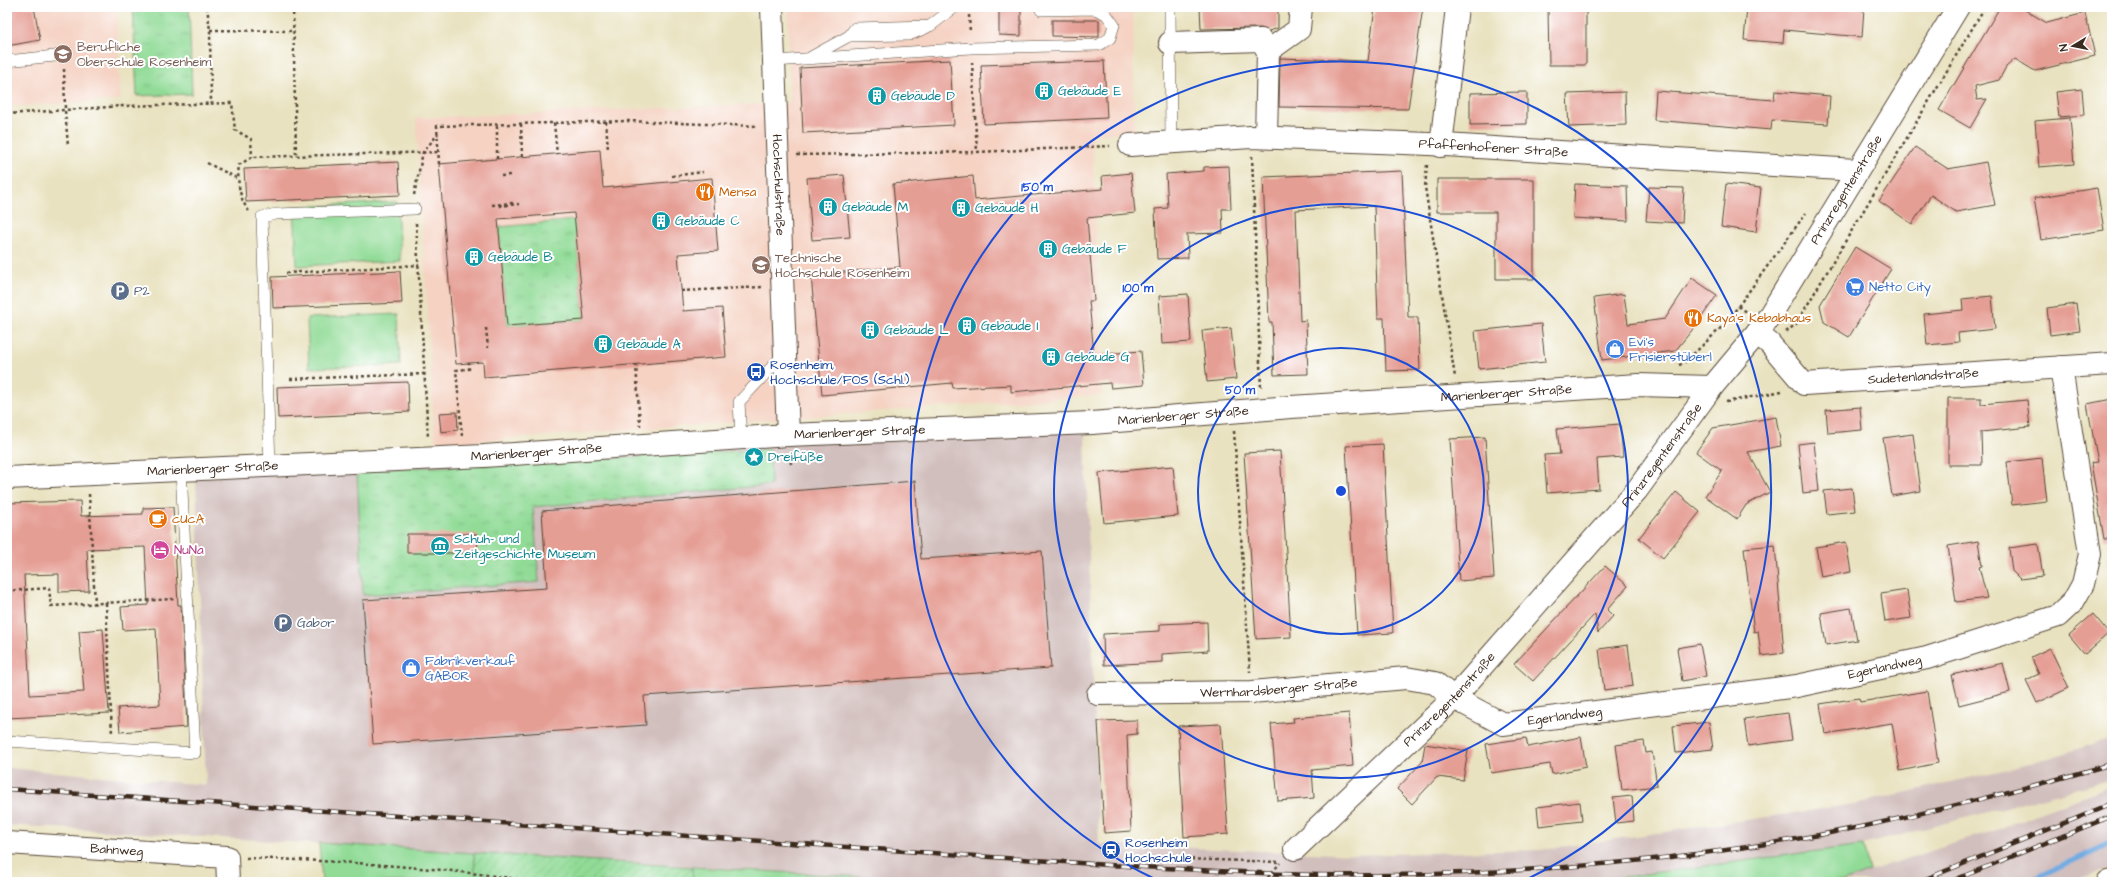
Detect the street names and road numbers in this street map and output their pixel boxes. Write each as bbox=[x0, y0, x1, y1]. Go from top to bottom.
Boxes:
street label: Prinzregentenstraße bbox=[1806, 131, 1887, 248]
street label: Hochschulstraße bbox=[768, 134, 790, 236]
street label: Pfaffenhofener Straße bbox=[1418, 135, 1569, 161]
street label: Sudetenlandstraße bbox=[1867, 364, 1979, 389]
street label: Marienberger Straße bbox=[1440, 380, 1573, 406]
street label: Prinzregentenstraße bbox=[1617, 399, 1706, 511]
street label: Marienberger Straße bbox=[1117, 401, 1250, 430]
street label: Marienberger Straße bbox=[794, 421, 926, 444]
street label: Marienberger Straße bbox=[470, 439, 603, 466]
street label: Marienberger Straße bbox=[147, 456, 279, 481]
street label: Prinzregentenstraße bbox=[1399, 648, 1499, 751]
street label: Egerlandweg bbox=[1846, 650, 1924, 684]
street label: Wernhardsberger Straße bbox=[1200, 673, 1358, 702]
street label: Egerlandweg bbox=[1527, 702, 1603, 730]
street label: Bahnweg bbox=[90, 839, 144, 862]

